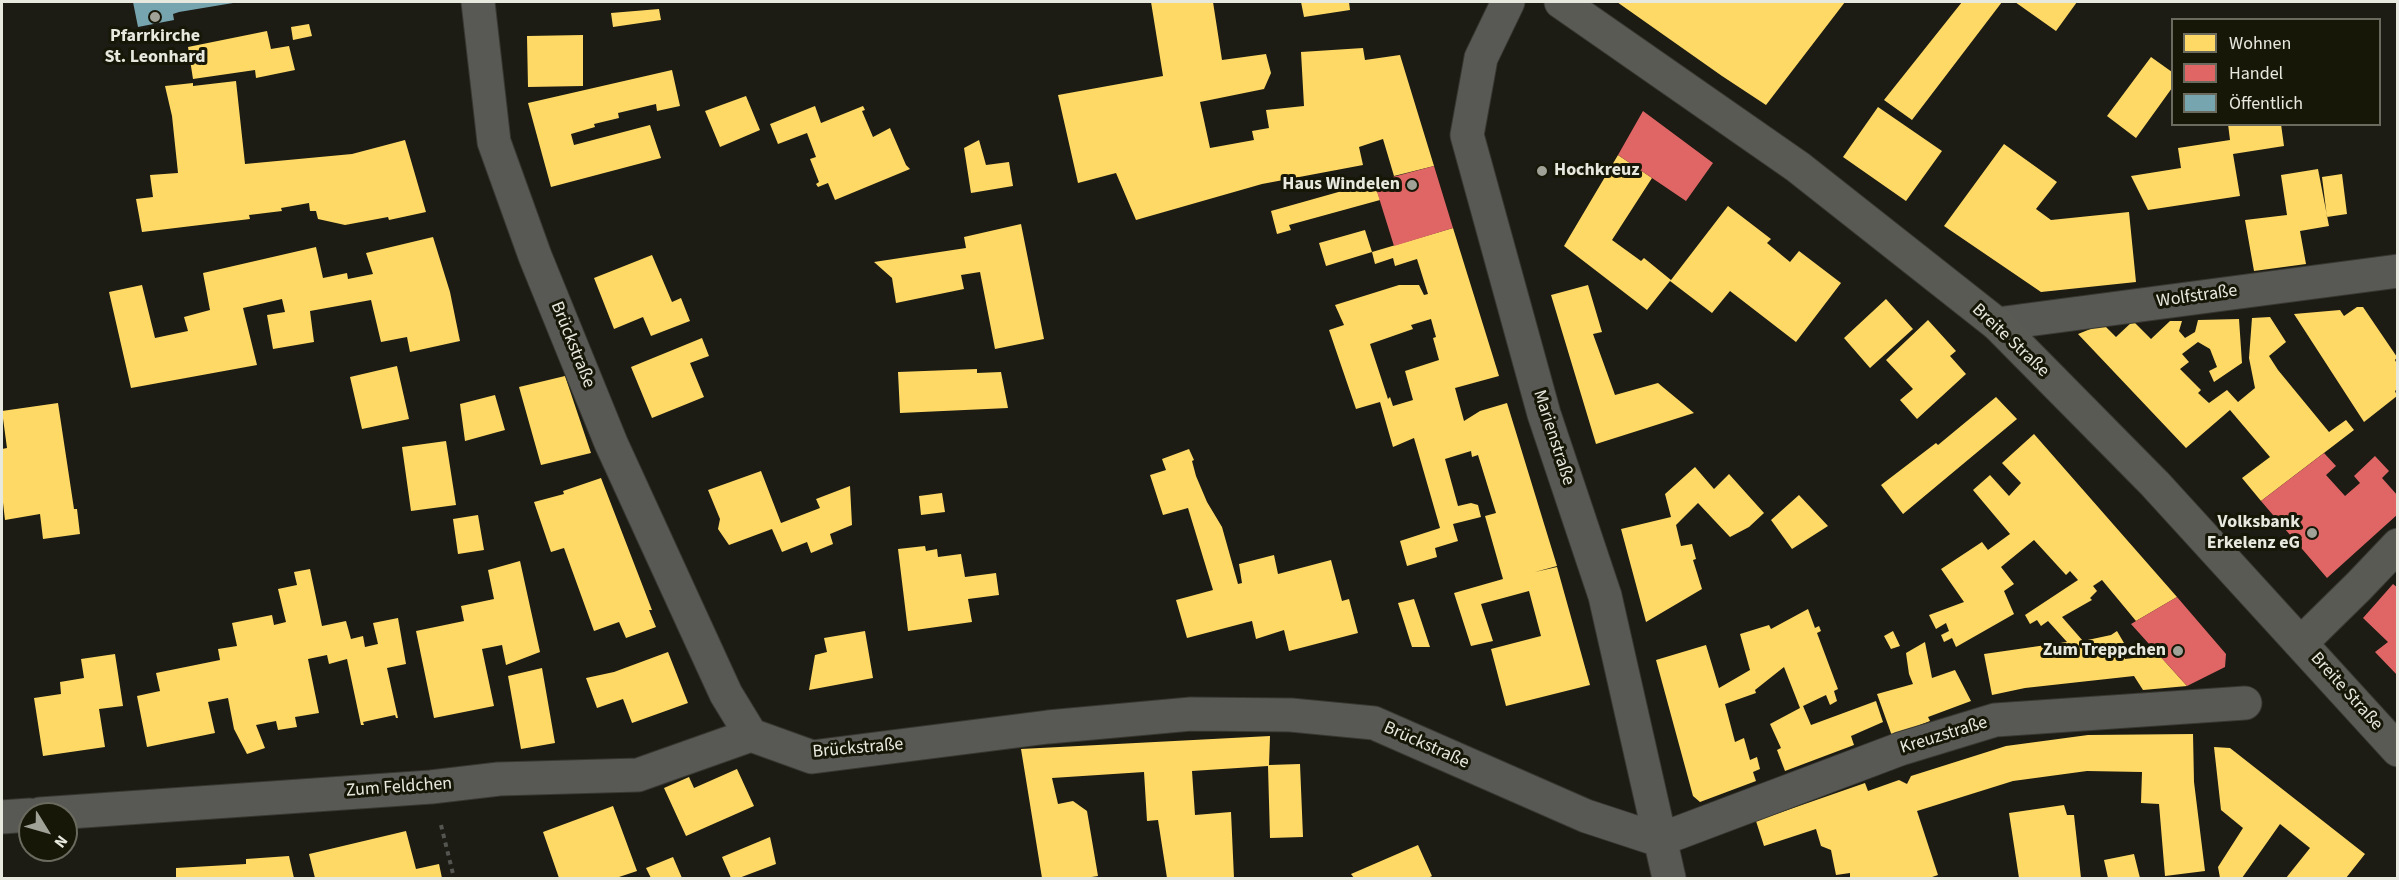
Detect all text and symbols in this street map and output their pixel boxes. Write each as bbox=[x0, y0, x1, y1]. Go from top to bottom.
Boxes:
marker: Pfarrkirche St. Leonhard bbox=[148, 10, 162, 24]
legend bbox=[2171, 18, 2381, 126]
place label: Pfarrkirche St. Leonhard bbox=[105, 26, 205, 68]
text: Wohnen bbox=[2229, 31, 2291, 56]
text: Handel bbox=[2229, 61, 2283, 86]
text: Öffentlich bbox=[2229, 91, 2303, 116]
place label: Hochkreuz bbox=[1554, 160, 1639, 182]
marker: Hochkreuz bbox=[1535, 164, 1549, 178]
place label: Haus Windelen bbox=[1282, 174, 1400, 196]
marker: Haus Windelen bbox=[1405, 178, 1419, 192]
street label: Wolfstraße bbox=[2155, 281, 2239, 313]
street label: Brückstraße bbox=[545, 299, 599, 391]
street label: Breite Straße bbox=[1967, 300, 2053, 382]
street label: Marienstraße bbox=[1527, 388, 1579, 488]
place label: Volksbank Erkelenz eG bbox=[2207, 512, 2300, 554]
marker: Volksbank Erkelenz eG bbox=[2305, 526, 2319, 540]
place label: Zum Treppchen bbox=[2043, 640, 2166, 662]
marker: Zum Treppchen bbox=[2171, 644, 2185, 658]
street label: Breite Straße bbox=[2305, 648, 2387, 736]
street label: Kreuzstraße bbox=[1898, 712, 1990, 760]
street label: Brückstraße bbox=[1380, 718, 1472, 774]
street label: Brückstraße bbox=[812, 734, 904, 764]
street label: Zum Feldchen bbox=[345, 774, 453, 802]
north arrow bbox=[18, 802, 78, 862]
text: N bbox=[49, 831, 73, 852]

